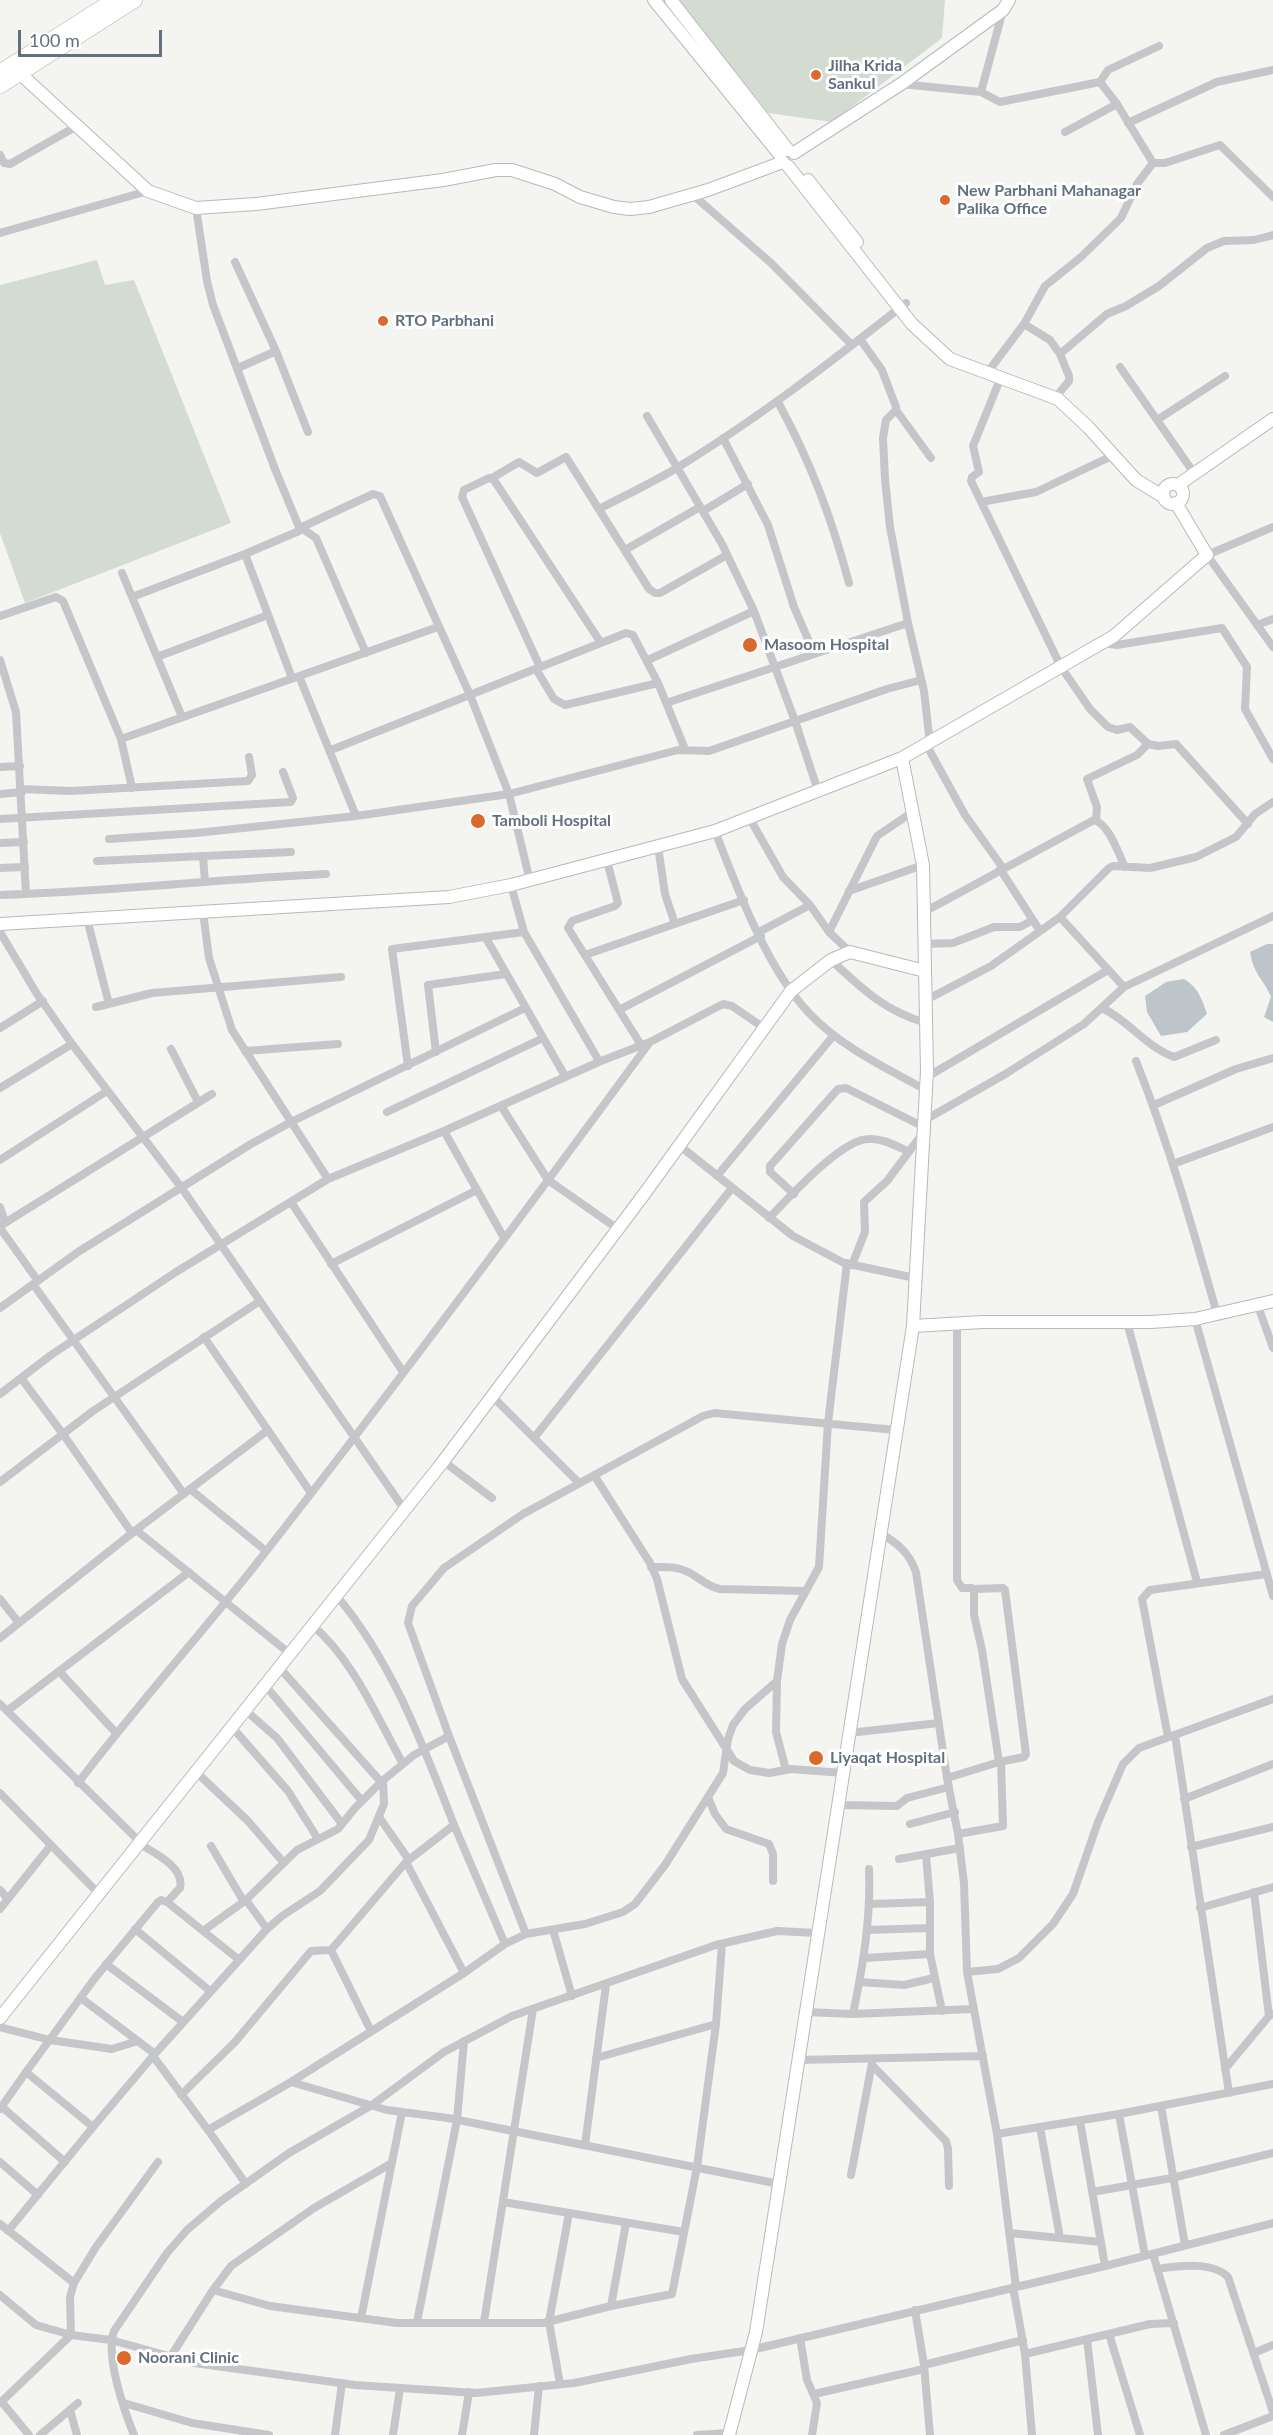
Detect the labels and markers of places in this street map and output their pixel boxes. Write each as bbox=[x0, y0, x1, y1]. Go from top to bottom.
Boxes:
place label: Jilha Krida Sankul bbox=[828, 56, 902, 94]
marker: Jilha Krida Sankul bbox=[809, 68, 823, 82]
place label: New Parbhani Mahanagar Palika Office bbox=[957, 181, 1141, 219]
marker: New Parbhani Mahanagar Palika Office bbox=[938, 193, 952, 207]
place label: RTO Parbhani bbox=[395, 311, 494, 331]
marker: RTO Parbhani bbox=[376, 314, 390, 328]
place label: Masoom Hospital bbox=[764, 635, 889, 655]
marker: Masoom Hospital bbox=[741, 636, 759, 654]
place label: Tamboli Hospital bbox=[492, 811, 611, 831]
marker: Tamboli Hospital bbox=[469, 812, 487, 830]
place label: Liyaqat Hospital bbox=[830, 1748, 945, 1768]
marker: Liyaqat Hospital bbox=[807, 1749, 825, 1767]
place label: Noorani Clinic bbox=[138, 2348, 239, 2368]
marker: Noorani Clinic bbox=[115, 2349, 133, 2367]

